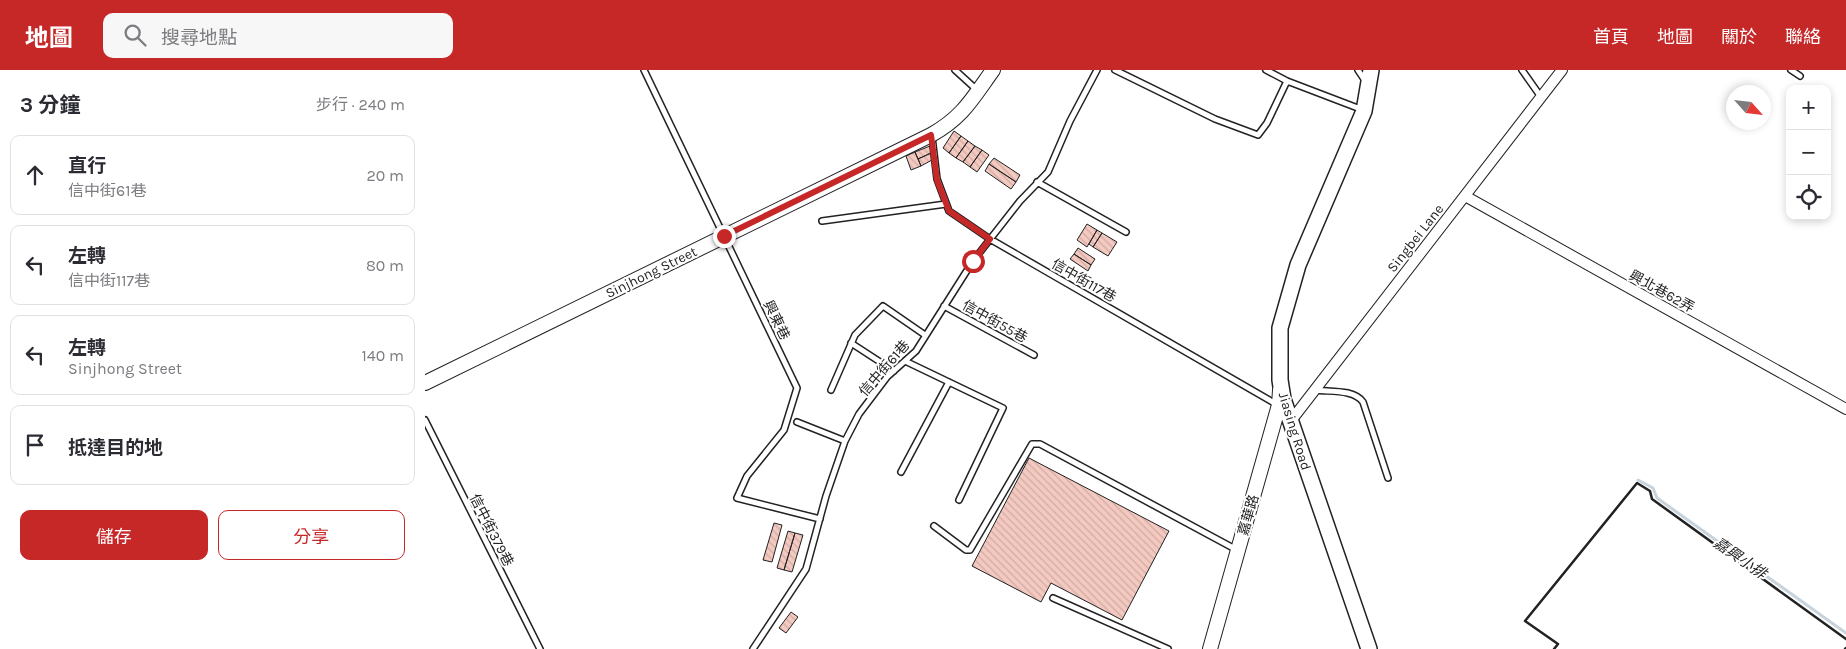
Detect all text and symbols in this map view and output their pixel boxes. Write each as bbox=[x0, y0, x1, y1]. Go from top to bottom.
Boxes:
search box bbox=[103, 13, 453, 58]
icon: search bbox=[121, 21, 149, 49]
text: 地圖 bbox=[25, 24, 73, 52]
text: 首頁 bbox=[1593, 26, 1629, 48]
text: 地圖 bbox=[1657, 26, 1693, 48]
text: 關於 bbox=[1721, 26, 1757, 48]
text: 聯絡 bbox=[1785, 26, 1821, 48]
text: 搜尋地點 bbox=[161, 27, 237, 49]
north arrow bbox=[1726, 85, 1771, 130]
map controls bbox=[1786, 85, 1831, 220]
button: + bbox=[1786, 85, 1831, 130]
text: 3 分鐘 bbox=[20, 93, 80, 117]
text: 步行 · 240 m bbox=[316, 95, 405, 114]
button: − bbox=[1786, 130, 1831, 175]
text: 直行 bbox=[68, 155, 106, 177]
icon: ahead bbox=[21, 161, 49, 189]
text: 20 m bbox=[366, 166, 404, 185]
button: locate bbox=[1786, 175, 1831, 220]
text: 信中街61巷 bbox=[68, 181, 146, 200]
street label: Singbei Lane bbox=[1383, 201, 1447, 276]
route end bbox=[713, 225, 736, 248]
street label: Sinjhong Street bbox=[603, 243, 700, 302]
text: 左轉 bbox=[68, 245, 106, 267]
route start bbox=[962, 250, 985, 273]
icon: left bbox=[21, 251, 49, 279]
street label: 信中街117巷 bbox=[1048, 255, 1119, 306]
text: 80 m bbox=[366, 256, 404, 275]
street label: 興北巷62弄 bbox=[1626, 267, 1697, 316]
text: 信中街117巷 bbox=[68, 271, 150, 290]
street label: 信中街55巷 bbox=[959, 297, 1030, 346]
street label: 興東巷 bbox=[760, 298, 793, 343]
text: 左轉 bbox=[68, 337, 106, 359]
street label: 信中街61巷 bbox=[855, 337, 913, 400]
icon: left bbox=[21, 341, 49, 369]
text: 140 m bbox=[362, 346, 404, 365]
text: Sinjhong Street bbox=[68, 359, 182, 378]
street label: Jiasing Road bbox=[1275, 390, 1314, 472]
icon: arrive bbox=[21, 431, 49, 459]
text: 抵達目的地 bbox=[68, 437, 163, 459]
street label: 信中街379巷 bbox=[466, 491, 517, 569]
street label: 嘉華路 bbox=[1235, 493, 1262, 538]
button: 儲存 bbox=[20, 510, 208, 560]
button: 分享 bbox=[218, 510, 405, 560]
water label: 嘉興小排 bbox=[1710, 533, 1771, 584]

